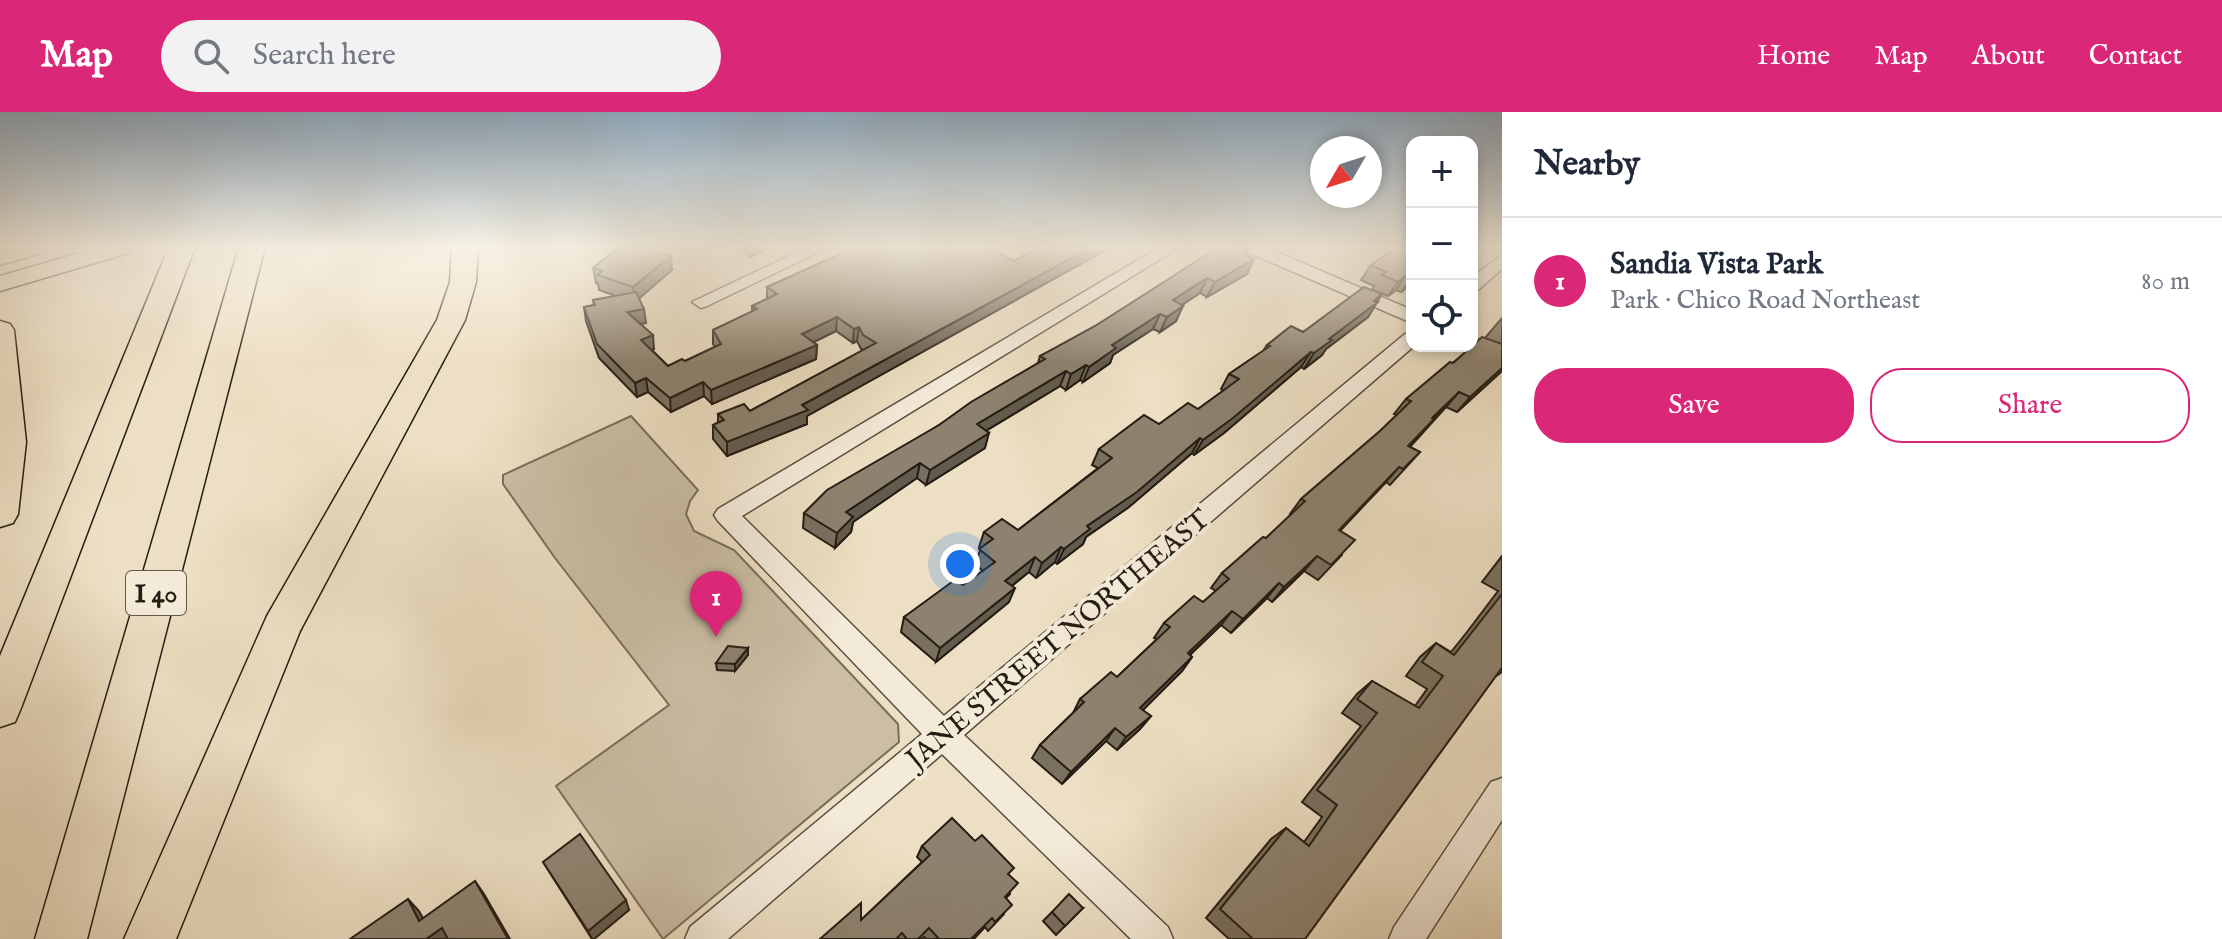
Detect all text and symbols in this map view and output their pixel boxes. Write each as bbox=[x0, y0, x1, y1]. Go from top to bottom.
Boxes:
search box bbox=[161, 20, 721, 92]
text: Map bbox=[40, 32, 113, 80]
icon: search bbox=[189, 34, 233, 78]
text: Search here bbox=[253, 37, 396, 75]
text: Home bbox=[1757, 39, 1830, 74]
text: Map bbox=[1874, 39, 1928, 74]
text: About bbox=[1972, 39, 2045, 74]
text: Contact bbox=[2089, 39, 2182, 74]
north arrow bbox=[1310, 136, 1382, 208]
map controls bbox=[1406, 136, 1478, 352]
button: + bbox=[1406, 136, 1478, 208]
text: Nearby bbox=[1534, 143, 1640, 186]
button: − bbox=[1406, 208, 1478, 280]
text: Sandia Vista Park bbox=[1610, 246, 1823, 284]
text: 1 bbox=[1555, 265, 1565, 298]
text: 80 m bbox=[2141, 265, 2190, 298]
button: locate bbox=[1406, 280, 1478, 352]
text: Park · Chico Road Northeast bbox=[1610, 284, 1920, 317]
button: Save bbox=[1534, 368, 1854, 443]
button: Share bbox=[1870, 368, 2190, 443]
street label: JANE STREET NORTHEAST bbox=[897, 502, 1218, 779]
your location bbox=[940, 544, 980, 584]
road number: I 40 bbox=[126, 571, 186, 615]
pin: 1 bbox=[690, 571, 742, 637]

